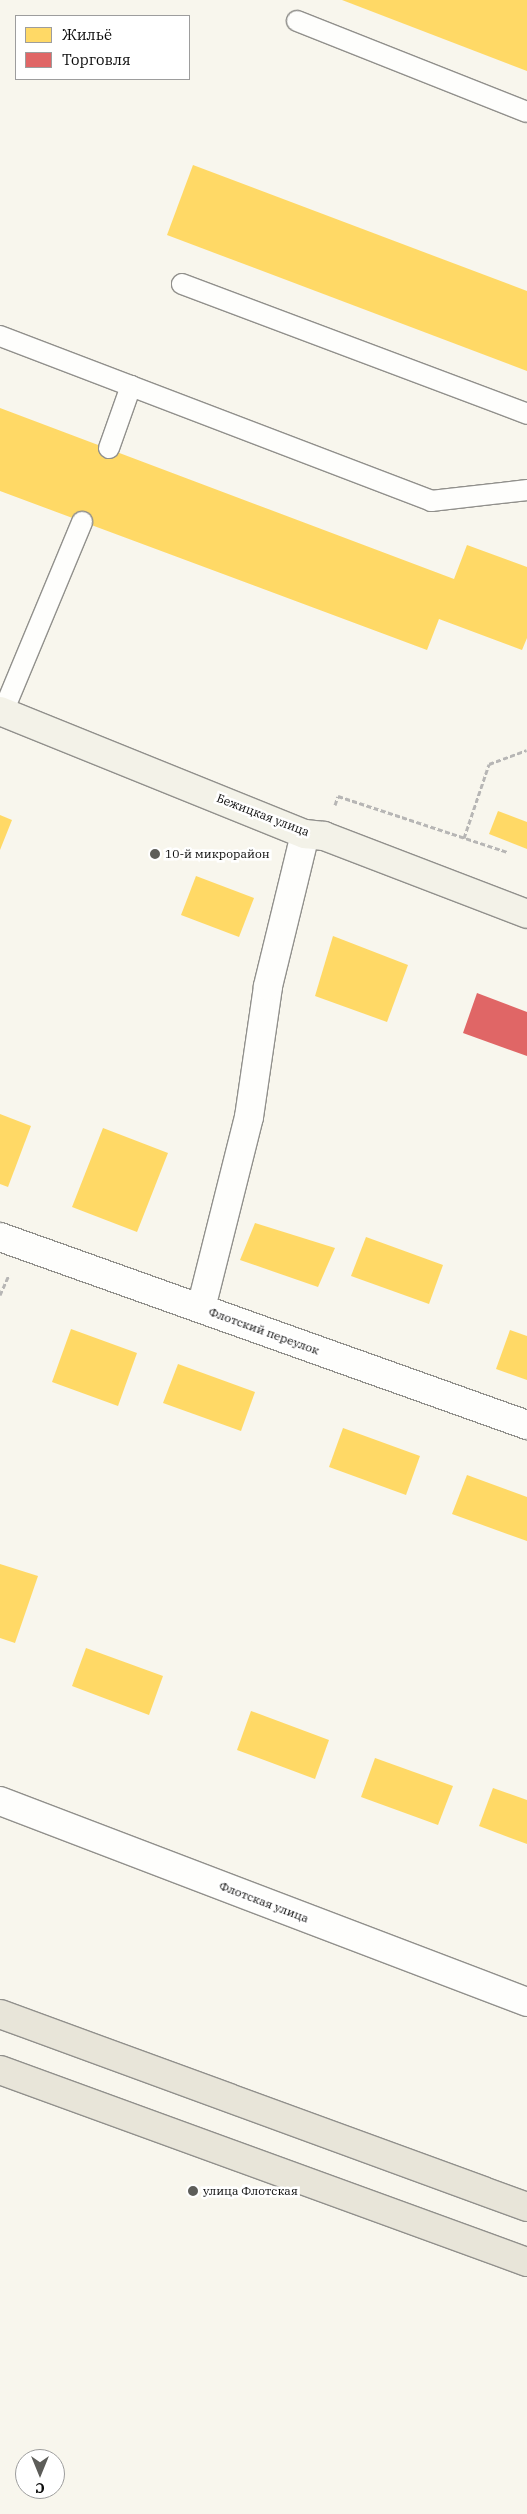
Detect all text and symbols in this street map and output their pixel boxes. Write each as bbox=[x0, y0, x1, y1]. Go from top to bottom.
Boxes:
legend bbox=[15, 15, 190, 80]
text: Жильё bbox=[62, 25, 112, 44]
text: Торговля bbox=[62, 50, 131, 69]
street label: Бежицкая улица bbox=[215, 791, 311, 839]
place label: 10-й микрорайон bbox=[165, 847, 270, 861]
marker: 10-й микрорайон bbox=[149, 848, 161, 860]
street label: Флотский переулок bbox=[207, 1304, 321, 1358]
street label: Флотская улица bbox=[217, 1878, 311, 1926]
place label: улица Флотская bbox=[203, 2184, 298, 2198]
marker: улица Флотская bbox=[187, 2185, 199, 2197]
north arrow bbox=[15, 2449, 65, 2499]
text: С bbox=[35, 2479, 45, 2497]

